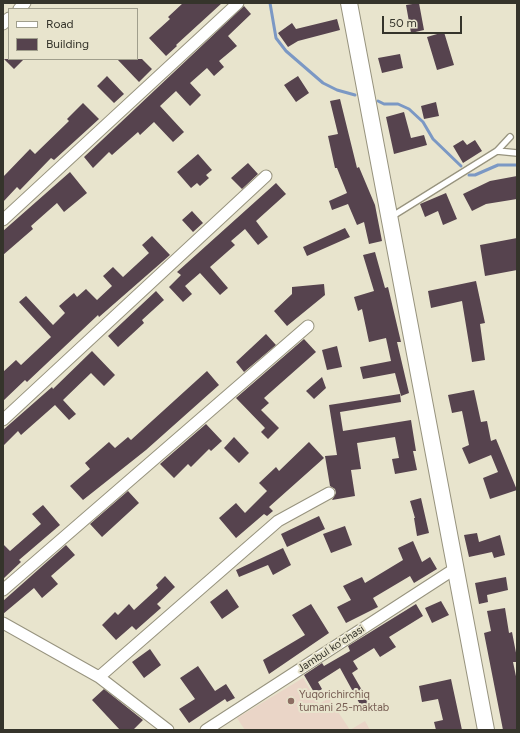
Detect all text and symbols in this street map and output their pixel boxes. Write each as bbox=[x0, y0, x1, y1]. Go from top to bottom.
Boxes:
legend bbox=[8, 8, 138, 60]
scale bar bbox=[384, 8, 464, 34]
text: 50 m bbox=[389, 16, 417, 30]
text: Road bbox=[46, 17, 74, 31]
text: Building bbox=[46, 37, 89, 51]
street label: Jambul ko‘chasi bbox=[295, 622, 367, 676]
place label: Yuqorichirchiq tumani 25-maktab bbox=[299, 688, 389, 714]
marker: Yuqorichirchiq tumani 25-maktab bbox=[286, 696, 296, 706]

